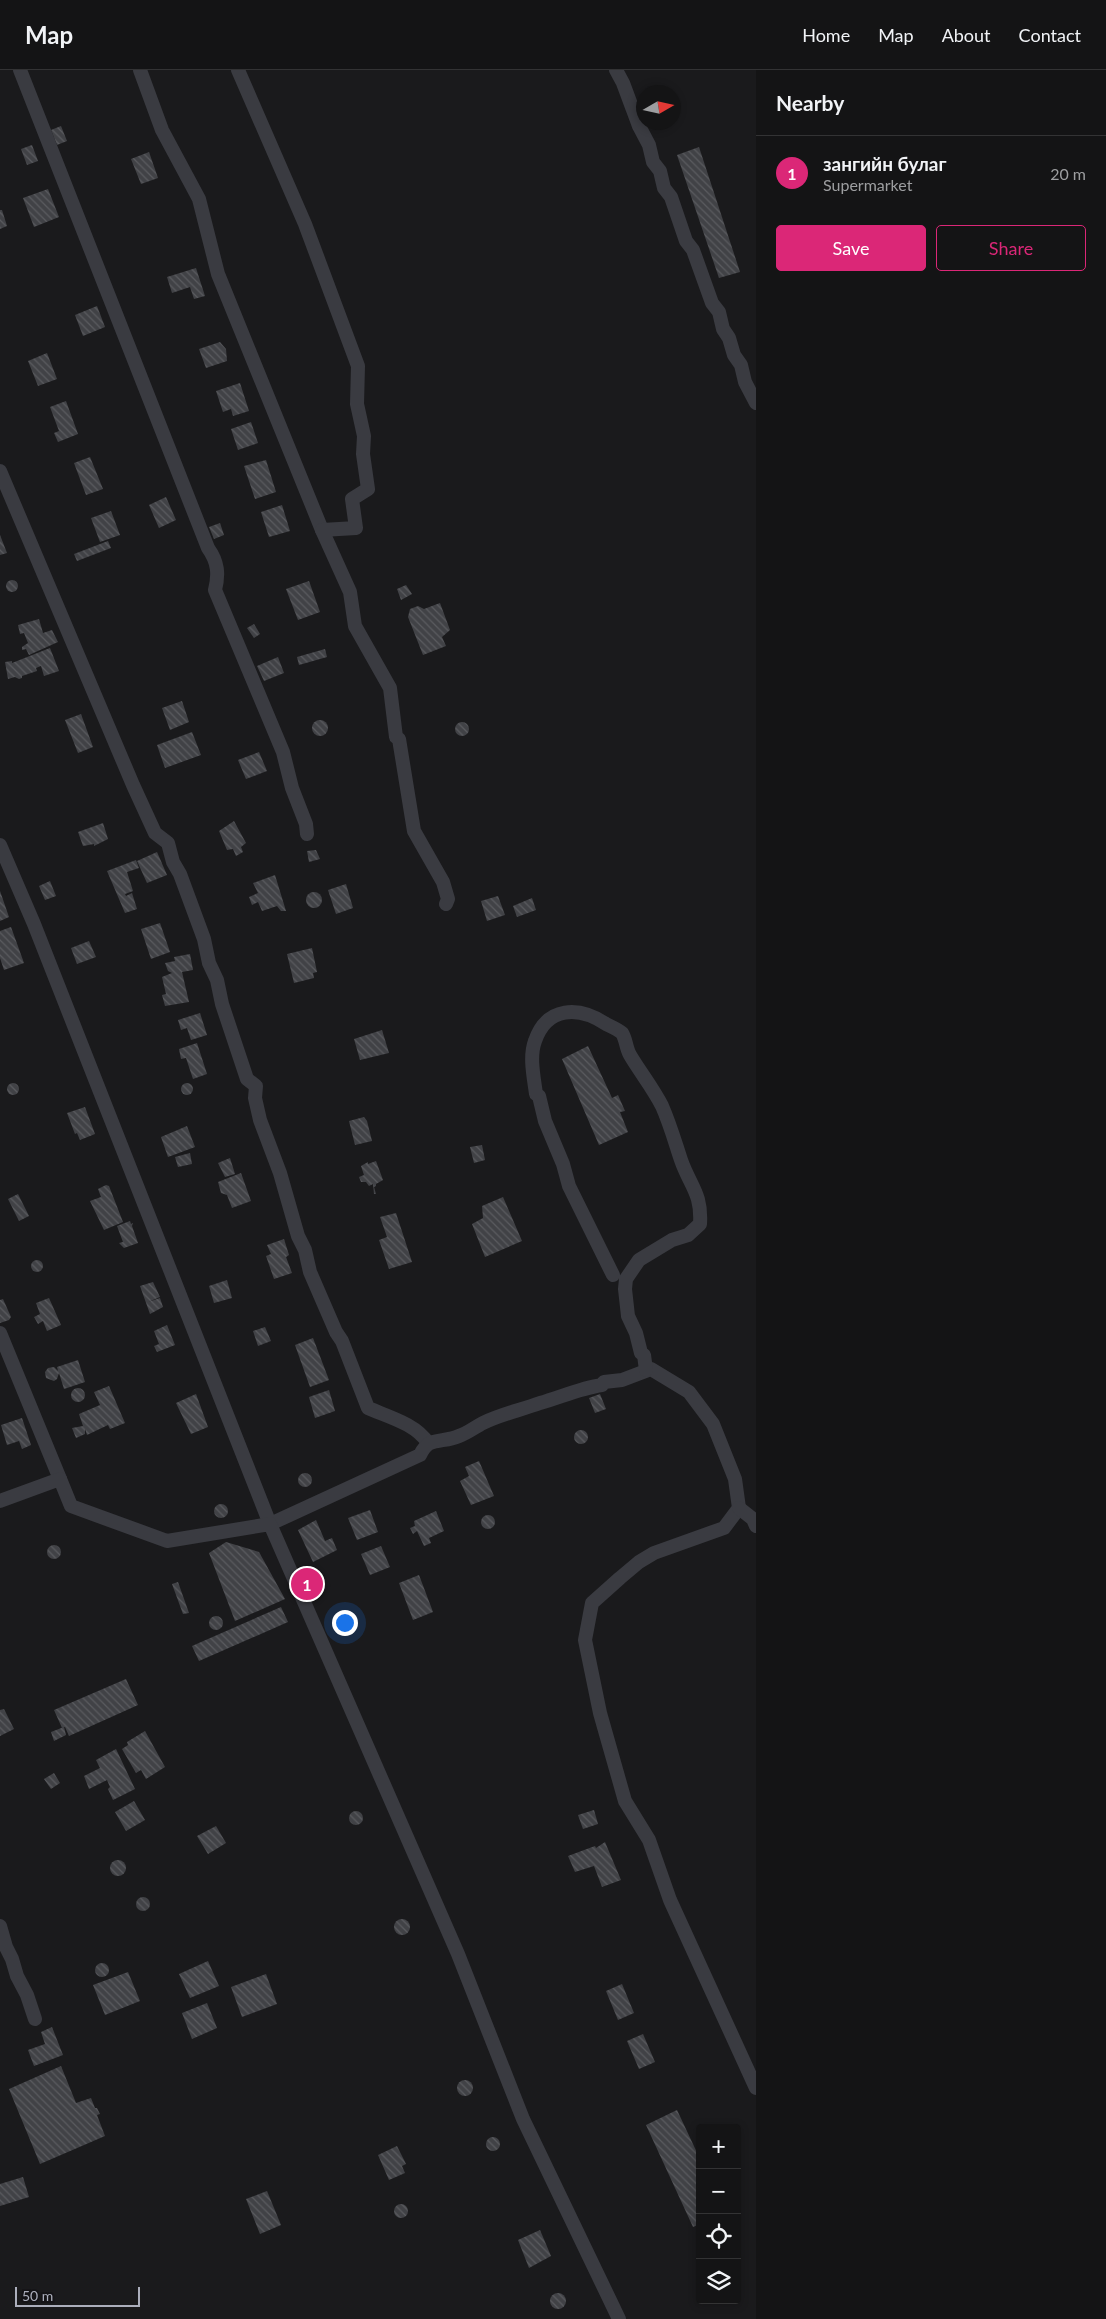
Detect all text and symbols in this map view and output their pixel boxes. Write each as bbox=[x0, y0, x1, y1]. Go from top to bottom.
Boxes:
text: Map bbox=[25, 20, 73, 49]
text: Home bbox=[802, 24, 850, 46]
text: Map bbox=[878, 24, 914, 46]
text: About bbox=[942, 24, 991, 46]
text: Contact bbox=[1019, 24, 1081, 46]
north arrow bbox=[636, 85, 681, 130]
text: Nearby bbox=[776, 90, 844, 115]
text: зангийн булаг bbox=[823, 152, 947, 175]
text: 1 bbox=[787, 164, 797, 183]
text: 20 m bbox=[1050, 164, 1086, 183]
text: Supermarket bbox=[823, 175, 912, 194]
button: Save bbox=[776, 225, 926, 271]
button: Share bbox=[936, 225, 1086, 271]
pin: 1 bbox=[291, 1565, 323, 1603]
your location bbox=[332, 1610, 358, 1636]
map controls bbox=[696, 2124, 741, 2304]
button: + bbox=[696, 2124, 741, 2169]
button: − bbox=[696, 2169, 741, 2214]
button: locate bbox=[696, 2214, 741, 2259]
button: layers bbox=[696, 2259, 741, 2304]
scale bar bbox=[15, 2284, 140, 2307]
text: 50 m bbox=[22, 2287, 53, 2304]

